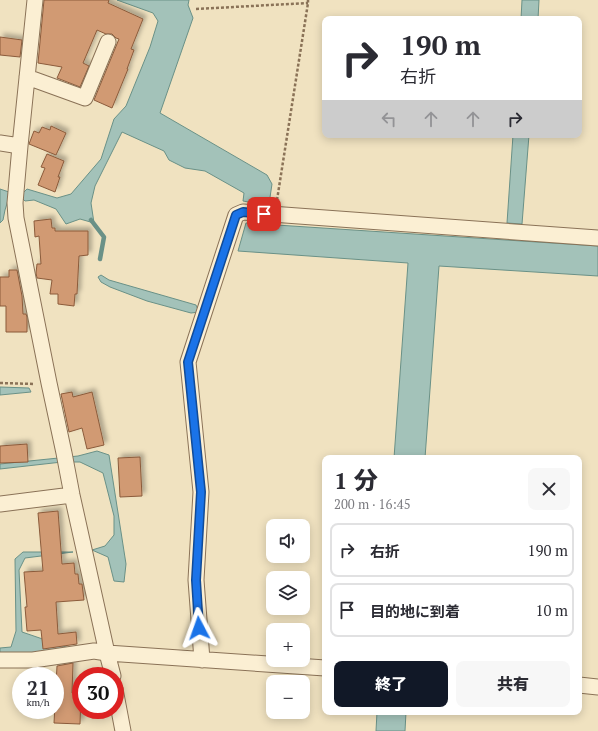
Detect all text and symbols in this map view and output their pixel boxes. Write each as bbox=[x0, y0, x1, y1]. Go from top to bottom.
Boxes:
text: 190 m bbox=[400, 26, 481, 63]
icon: right bbox=[334, 32, 386, 84]
text: 右折 bbox=[400, 64, 436, 88]
icon: left bbox=[378, 108, 400, 130]
icon: ahead bbox=[420, 108, 442, 130]
icon: ahead bbox=[462, 108, 484, 130]
icon: right bbox=[504, 108, 526, 130]
pin bbox=[247, 197, 281, 231]
icon: arrive bbox=[253, 203, 275, 225]
text: 1 分 bbox=[334, 464, 378, 496]
button: close bbox=[528, 468, 570, 510]
text: 200 m · 16:45 bbox=[334, 495, 411, 513]
map controls bbox=[266, 519, 310, 719]
button: sound bbox=[266, 519, 310, 563]
icon: right bbox=[336, 539, 358, 561]
text: 190 m bbox=[527, 540, 568, 560]
text: 右折 bbox=[370, 541, 400, 561]
button: layers bbox=[266, 571, 310, 615]
icon: arrive bbox=[336, 599, 358, 621]
text: 10 m bbox=[535, 600, 568, 620]
text: 目的地に到着 bbox=[370, 601, 460, 621]
position arrow bbox=[178, 607, 220, 649]
button: + bbox=[266, 623, 310, 667]
button: 終了 bbox=[334, 661, 448, 707]
button: 共有 bbox=[456, 661, 570, 707]
speed limit sign: 30 bbox=[72, 667, 124, 719]
text: 21 bbox=[27, 674, 49, 701]
button: − bbox=[266, 675, 310, 719]
text: km/h bbox=[26, 696, 50, 709]

